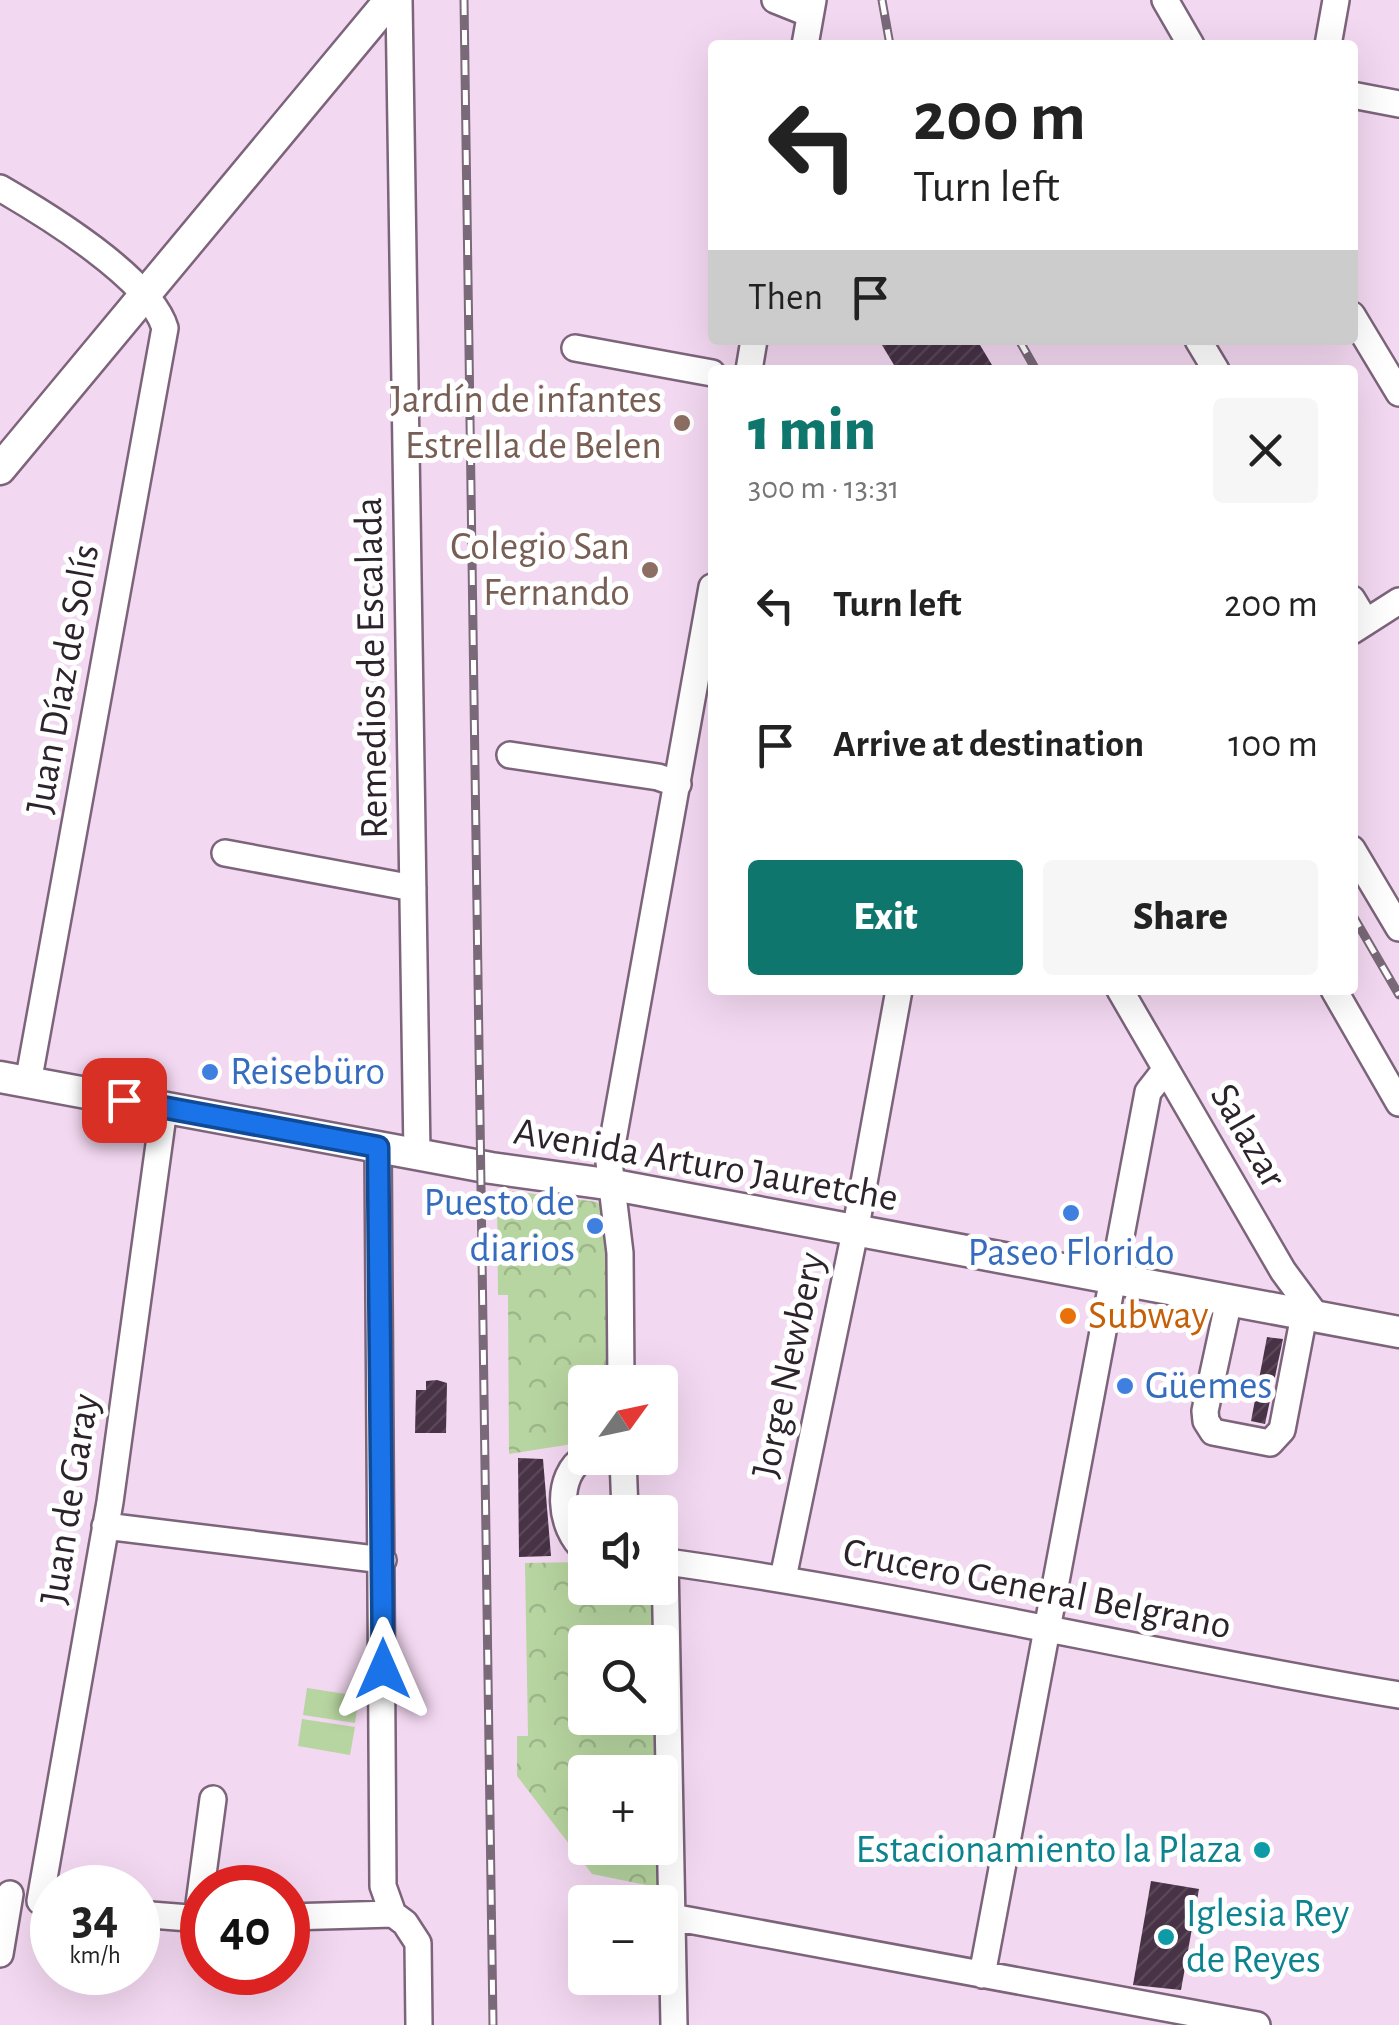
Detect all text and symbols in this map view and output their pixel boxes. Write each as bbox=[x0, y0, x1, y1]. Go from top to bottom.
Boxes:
icon: left bbox=[748, 80, 878, 210]
text: 200 m bbox=[913, 83, 1086, 153]
text: Turn left bbox=[913, 165, 1060, 210]
icon: arrive bbox=[843, 270, 898, 325]
text: Then bbox=[748, 279, 823, 317]
place label: Jardín de infantes Estrella de Belen bbox=[390, 380, 662, 466]
button: close bbox=[1213, 398, 1318, 503]
text: 1 min bbox=[748, 401, 876, 461]
marker: Jardín de infantes Estrella de Belen bbox=[671, 412, 693, 434]
text: 300 m · 13:31 bbox=[748, 472, 899, 504]
street label: Remedios de Escalada bbox=[349, 497, 395, 839]
place label: Colegio San Fernando bbox=[450, 527, 630, 613]
street label: Juan Díaz de Solís bbox=[20, 541, 106, 817]
marker: Colegio San Fernando bbox=[639, 559, 661, 581]
icon: left bbox=[748, 578, 803, 633]
text: Turn left bbox=[833, 586, 961, 624]
text: 200 m bbox=[1224, 586, 1318, 624]
icon: arrive bbox=[748, 718, 803, 773]
text: Arrive at destination bbox=[833, 726, 1144, 764]
text: 100 m bbox=[1228, 726, 1318, 764]
button: Exit bbox=[748, 860, 1023, 975]
button: Share bbox=[1043, 860, 1318, 975]
place label: Reisebüro bbox=[230, 1052, 385, 1092]
pin bbox=[82, 1058, 167, 1143]
marker: Reisebüro bbox=[199, 1061, 221, 1083]
icon: arrive bbox=[97, 1073, 152, 1128]
street label: Salazar bbox=[1203, 1077, 1293, 1195]
street label: Avenida Arturo Jauretche bbox=[511, 1112, 901, 1218]
place label: Puesto de diarios bbox=[424, 1183, 575, 1269]
marker: Paseo Florido bbox=[1060, 1202, 1082, 1224]
marker: Puesto de diarios bbox=[584, 1215, 606, 1237]
place label: Paseo Florido bbox=[967, 1233, 1175, 1273]
street label: Jorge Newbery bbox=[746, 1249, 832, 1481]
place label: Subway bbox=[1088, 1296, 1209, 1336]
marker: Subway bbox=[1057, 1305, 1079, 1327]
north arrow bbox=[568, 1365, 678, 1475]
map controls bbox=[568, 1365, 678, 1995]
place label: Güemes bbox=[1145, 1366, 1272, 1406]
marker: Güemes bbox=[1114, 1375, 1136, 1397]
street label: Juan de Garay bbox=[34, 1391, 106, 1607]
button: sound bbox=[568, 1495, 678, 1605]
street label: Crucero General Belgrano bbox=[840, 1532, 1234, 1646]
position arrow bbox=[331, 1617, 435, 1721]
button: search bbox=[568, 1625, 678, 1735]
button: + bbox=[568, 1755, 678, 1865]
place label: Estacionamiento la Plaza bbox=[855, 1830, 1242, 1870]
marker: Estacionamiento la Plaza bbox=[1251, 1839, 1273, 1861]
speed limit sign: 40 bbox=[180, 1865, 310, 1995]
button: − bbox=[568, 1885, 678, 1995]
text: 34 bbox=[72, 1893, 118, 1943]
place label: Iglesia Rey de Reyes bbox=[1186, 1894, 1349, 1980]
marker: Iglesia Rey de Reyes bbox=[1155, 1926, 1177, 1948]
text: km/h bbox=[69, 1943, 121, 1968]

